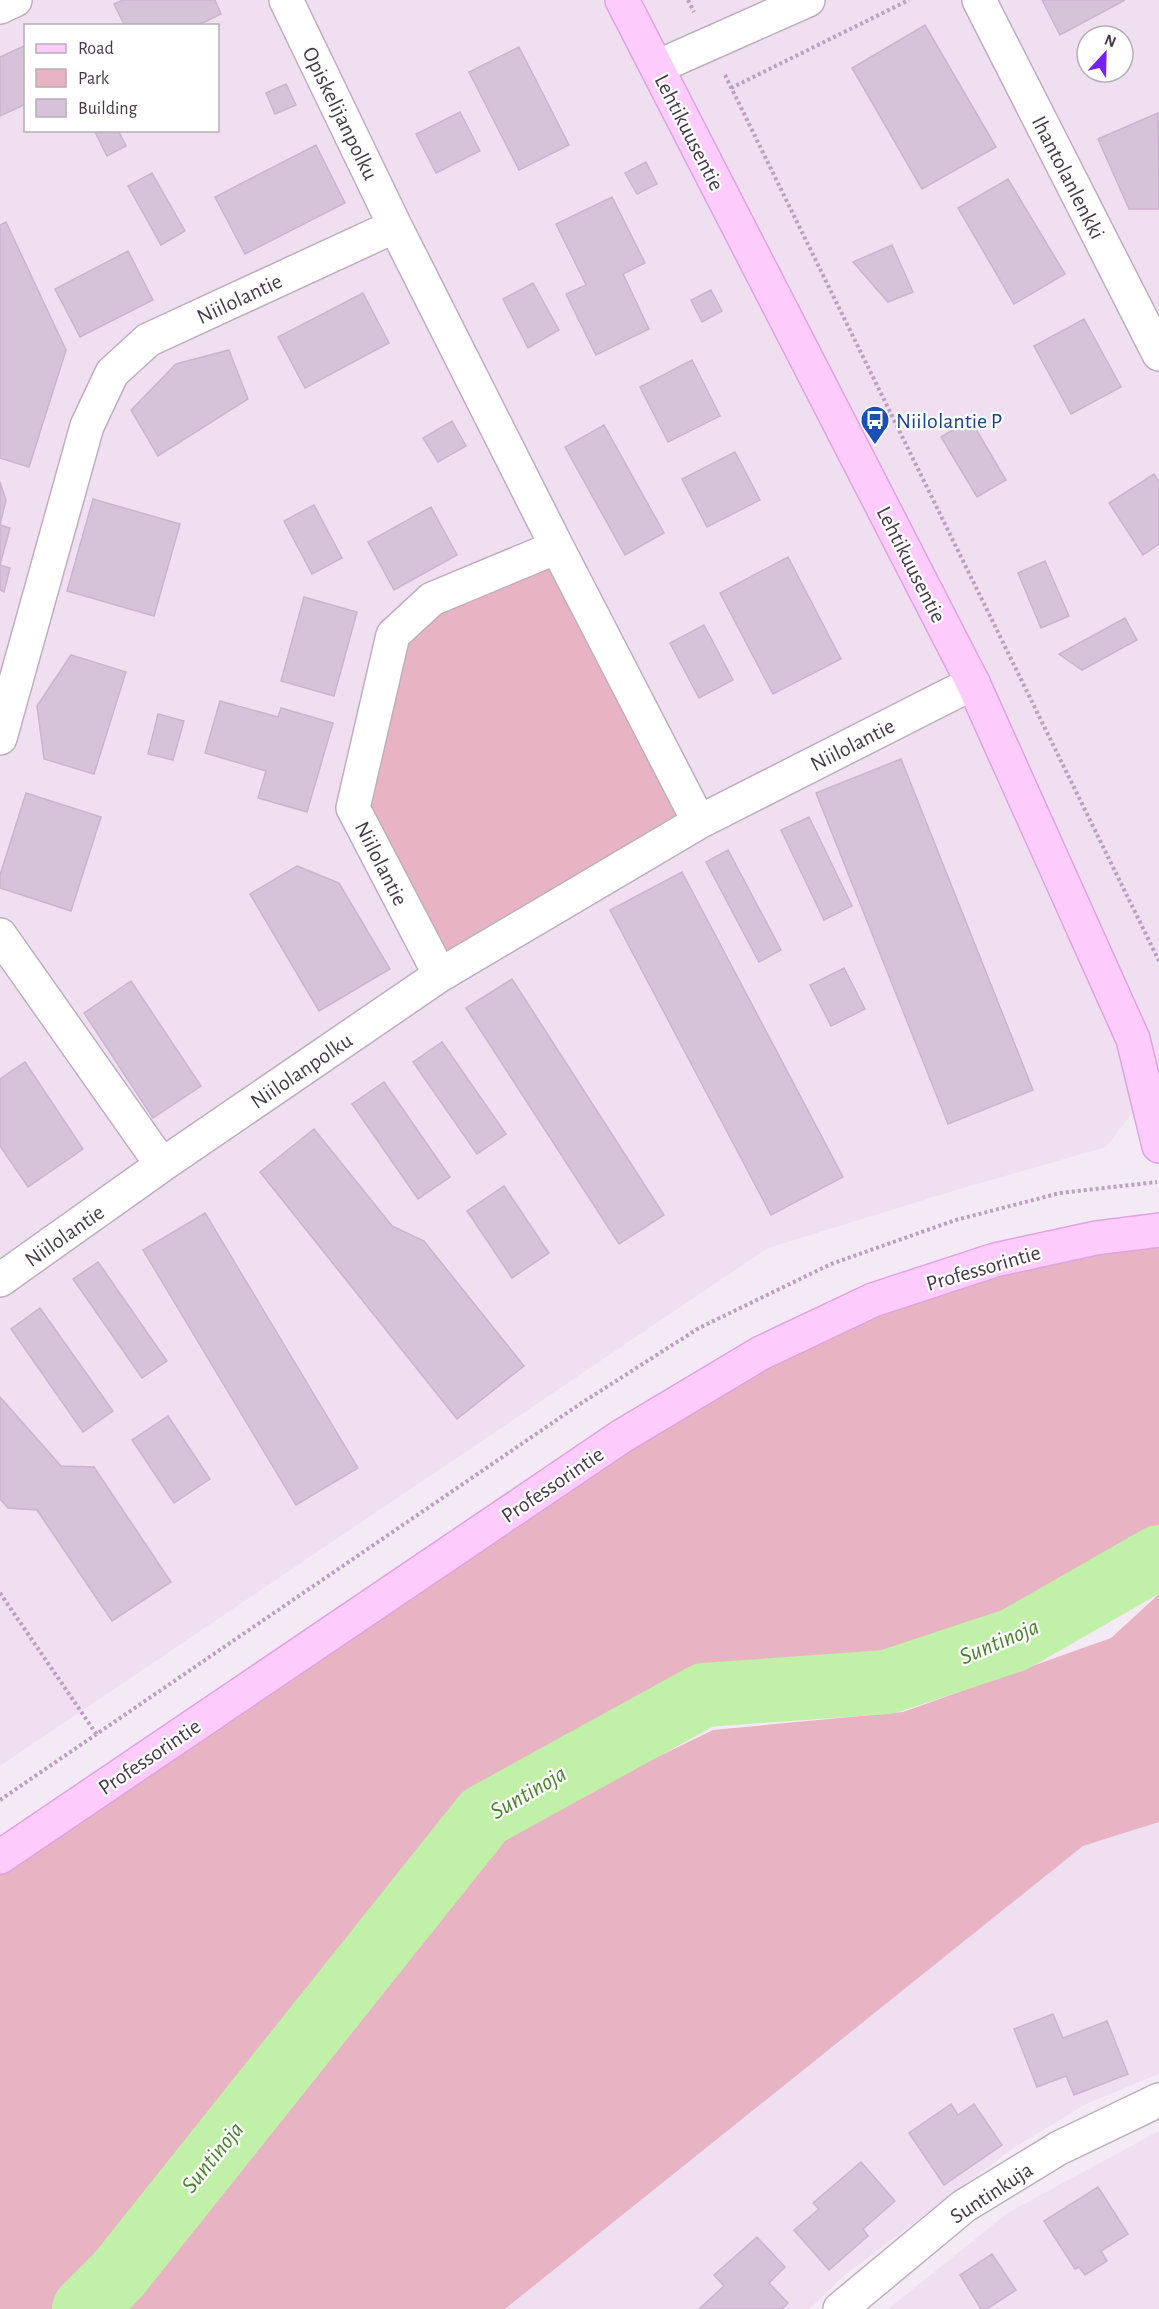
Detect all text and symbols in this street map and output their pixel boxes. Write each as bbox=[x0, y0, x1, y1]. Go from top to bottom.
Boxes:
legend bbox=[24, 24, 219, 132]
north arrow bbox=[1075, 24, 1135, 84]
text: N bbox=[1102, 32, 1118, 51]
text: Road bbox=[78, 40, 114, 58]
street label: Opiskelijanpolku bbox=[298, 43, 382, 183]
text: Park bbox=[78, 70, 110, 88]
street label: Lehtikuusentie bbox=[650, 71, 728, 194]
text: Building bbox=[78, 100, 138, 118]
street label: Ihantolanlenkki bbox=[1028, 112, 1109, 243]
street label: Niilolantie bbox=[193, 270, 285, 328]
bus stop icon: Niilolantie P bbox=[859, 404, 891, 446]
place label: Niilolantie P bbox=[896, 410, 1002, 432]
street label: Lehtikuusentie bbox=[872, 503, 950, 626]
street label: Niilolantie bbox=[807, 714, 898, 775]
street label: Niilolantie bbox=[351, 818, 412, 909]
street label: Niilolanpolku bbox=[247, 1029, 356, 1113]
street label: Niilolantie bbox=[21, 1201, 108, 1271]
street label: Professorintie bbox=[923, 1241, 1043, 1295]
street label: Professorintie bbox=[497, 1443, 608, 1527]
water label: Suntinoja bbox=[956, 1615, 1043, 1669]
street label: Professorintie bbox=[94, 1715, 205, 1799]
water label: Suntinoja bbox=[486, 1762, 571, 1824]
water label: Suntinoja bbox=[177, 2118, 248, 2198]
street label: Suntinkuja bbox=[946, 2158, 1037, 2228]

